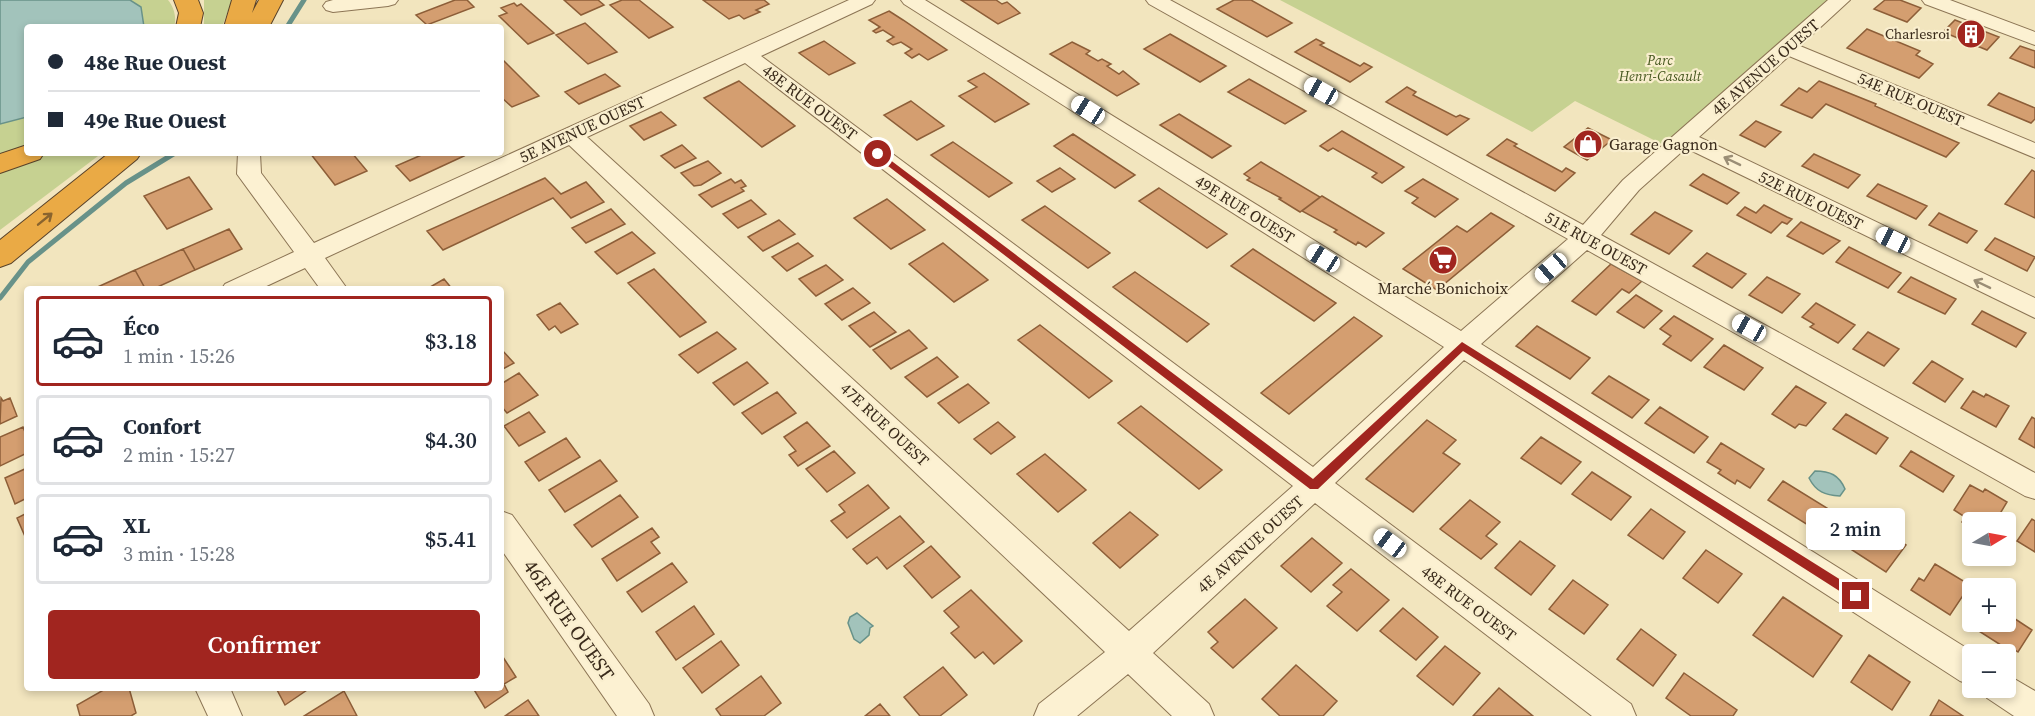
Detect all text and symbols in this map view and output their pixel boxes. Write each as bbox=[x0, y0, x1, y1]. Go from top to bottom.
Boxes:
street label: 4E AVENUE OUEST bbox=[1706, 14, 1824, 120]
building icon: Charlesroi bbox=[1955, 18, 1987, 50]
place label: Charlesroi bbox=[1885, 24, 1950, 44]
text: 48e Rue Ouest bbox=[84, 47, 226, 77]
park label: Parc Henri-Casault bbox=[1618, 50, 1703, 86]
street label: 48E RUE OUEST bbox=[758, 59, 862, 145]
street label: 54E RUE OUEST bbox=[1854, 67, 1968, 131]
car bbox=[1301, 74, 1341, 108]
street label: 5E AVENUE OUEST bbox=[516, 90, 649, 168]
car bbox=[1068, 93, 1108, 127]
text: 49e Rue Ouest bbox=[84, 105, 226, 135]
shop icon: Garage Gagnon bbox=[1572, 128, 1604, 160]
place label: Garage Gagnon bbox=[1609, 133, 1718, 155]
route start bbox=[864, 140, 891, 167]
one-way arrow bbox=[1723, 155, 1741, 167]
street label: 52E RUE OUEST bbox=[1755, 165, 1867, 235]
street label: 49E RUE OUEST bbox=[1191, 170, 1299, 249]
street label: 51E RUE OUEST bbox=[1541, 206, 1651, 280]
one-way arrow bbox=[37, 212, 53, 225]
car bbox=[1873, 224, 1913, 256]
car bbox=[1303, 241, 1343, 275]
supermarket icon: Marché Bonichoix bbox=[1427, 244, 1459, 276]
car bbox=[1532, 249, 1570, 287]
place label: Marché Bonichoix bbox=[1378, 277, 1509, 299]
one-way arrow bbox=[1974, 277, 1992, 289]
car bbox=[1729, 311, 1769, 345]
text: Éco bbox=[123, 312, 160, 342]
icon: car bbox=[51, 314, 105, 368]
text: $3.18 bbox=[425, 326, 477, 356]
text: 1 min · 15:26 bbox=[123, 342, 235, 370]
street label: 47E RUE OUEST bbox=[836, 377, 934, 471]
text: Confort bbox=[123, 411, 201, 441]
icon: car bbox=[51, 413, 105, 467]
text: $4.30 bbox=[425, 425, 477, 455]
text: 2 min · 15:27 bbox=[123, 441, 235, 469]
street label: 4E AVENUE OUEST bbox=[1192, 490, 1308, 598]
callout: 2 min bbox=[1806, 509, 1906, 551]
text: XL bbox=[123, 510, 150, 540]
icon: car bbox=[51, 512, 105, 566]
north arrow bbox=[1962, 512, 2016, 566]
map controls bbox=[1962, 512, 2016, 698]
text: 2 min bbox=[1830, 515, 1881, 543]
text: $5.41 bbox=[425, 524, 477, 554]
car bbox=[1370, 525, 1410, 561]
text: 3 min · 15:28 bbox=[123, 540, 235, 568]
street label: 46E RUE OUEST bbox=[517, 554, 621, 686]
street label: 48E RUE OUEST bbox=[1417, 560, 1521, 646]
button: + bbox=[1962, 578, 2016, 632]
route end bbox=[1842, 582, 1869, 609]
button: Confirmer bbox=[48, 610, 480, 679]
button: − bbox=[1962, 644, 2016, 698]

